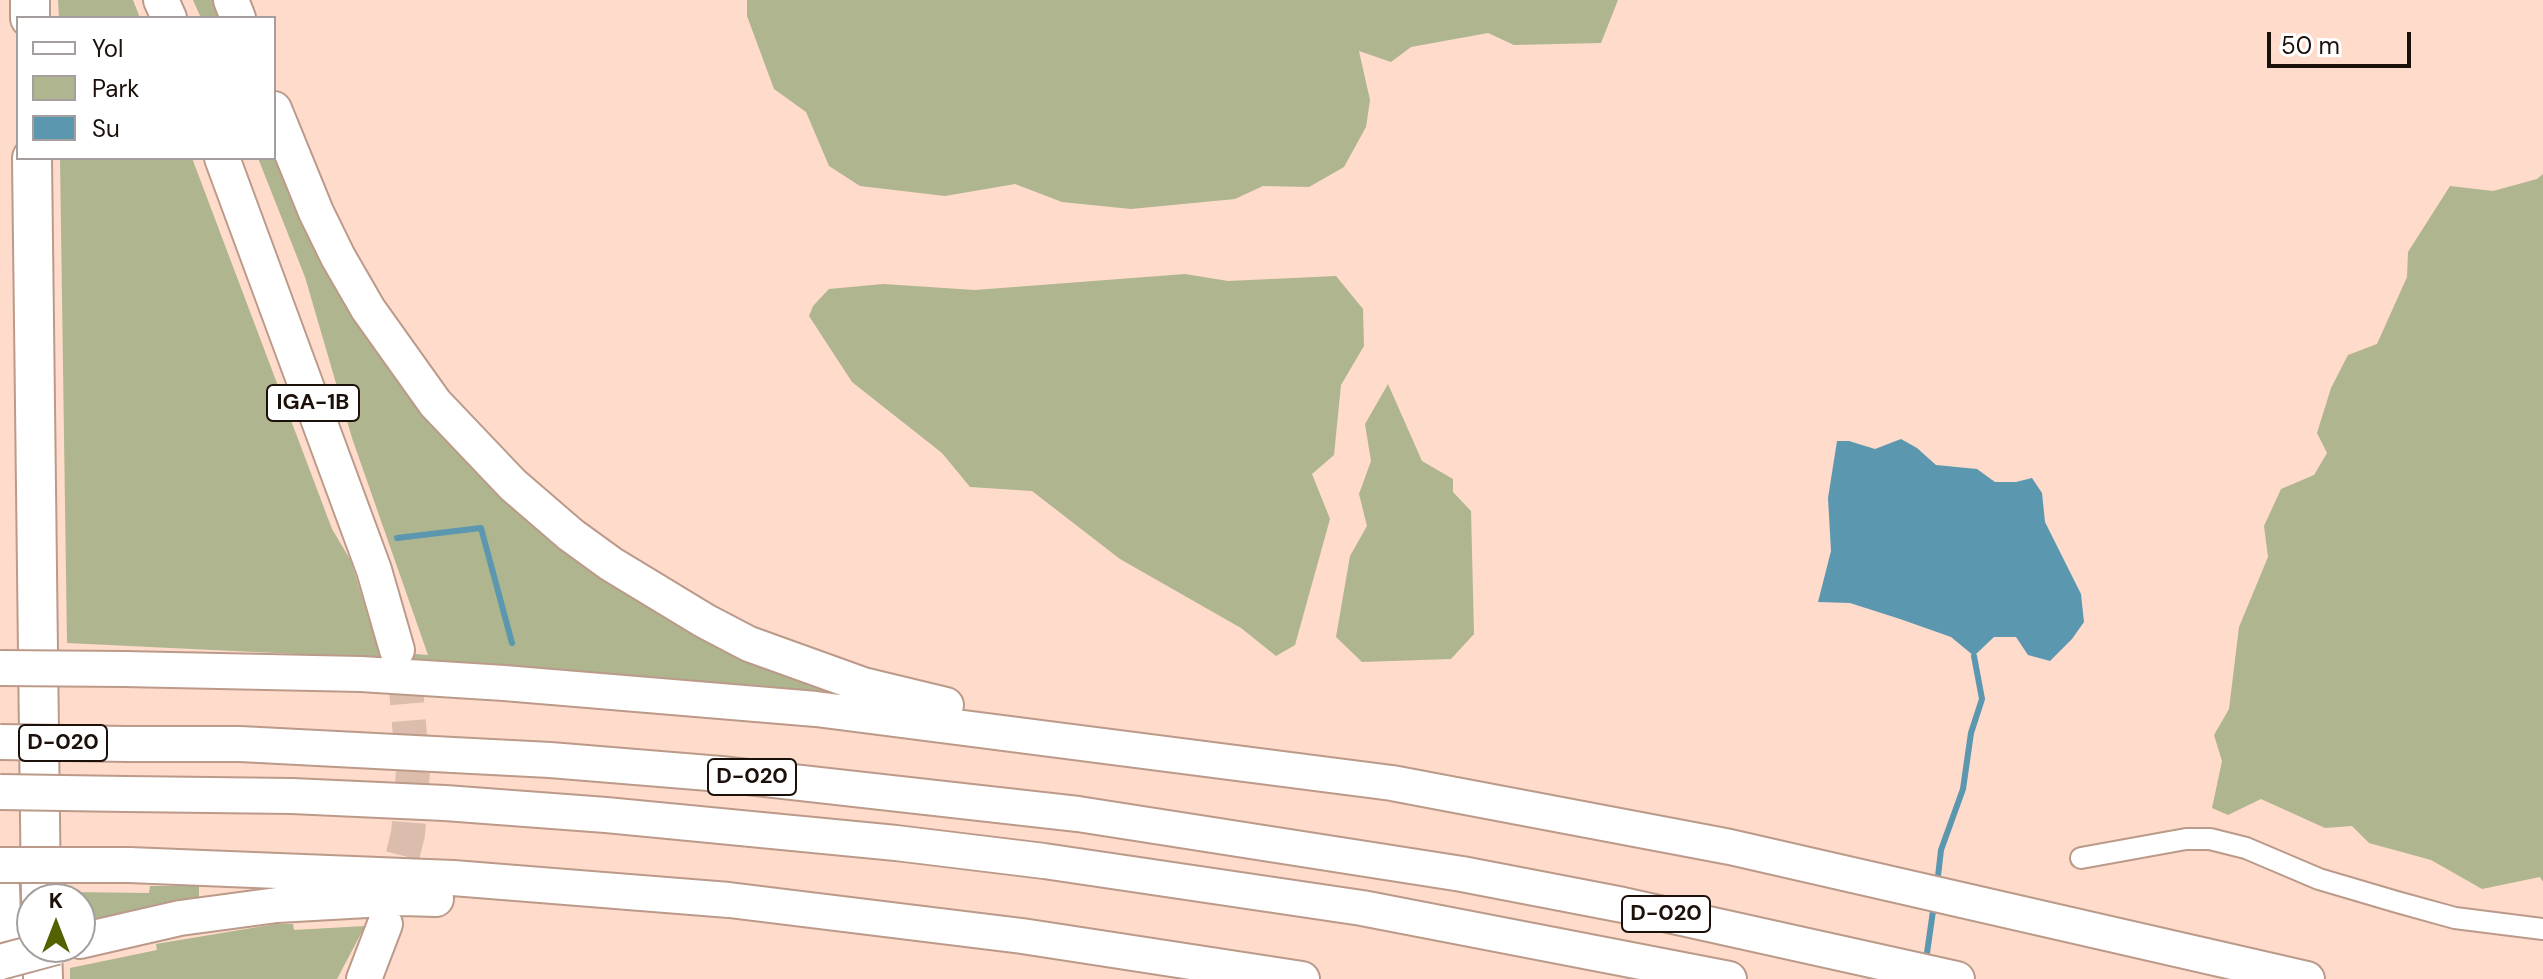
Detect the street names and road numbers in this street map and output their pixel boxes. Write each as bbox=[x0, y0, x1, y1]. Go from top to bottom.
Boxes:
road number: IGA-1B bbox=[267, 385, 359, 421]
road number: D-020 bbox=[19, 725, 107, 761]
road number: D-020 bbox=[708, 759, 796, 795]
road number: D-020 bbox=[1622, 896, 1710, 932]

